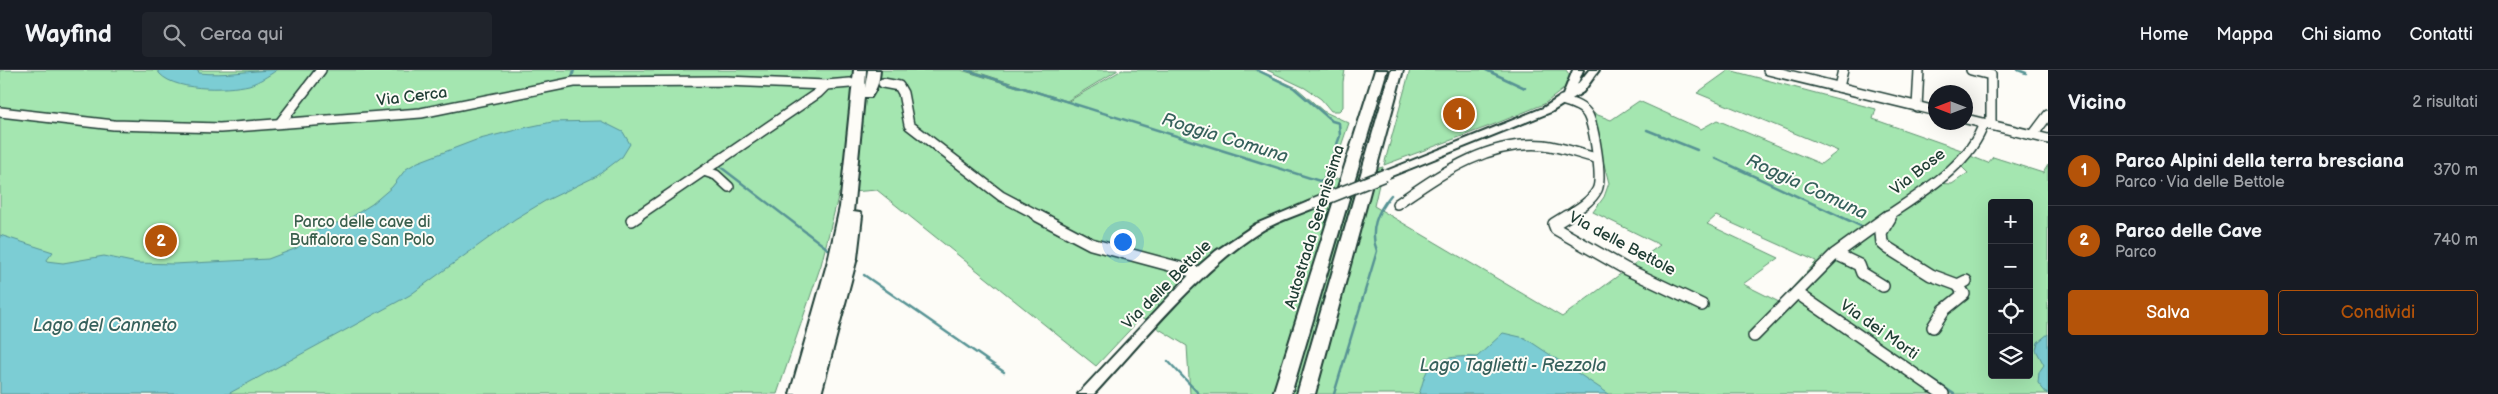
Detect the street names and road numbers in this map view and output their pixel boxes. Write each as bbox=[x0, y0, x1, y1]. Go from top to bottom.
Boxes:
street label: Via Cerca bbox=[376, 83, 448, 111]
street label: Autostrada Serenissima bbox=[1281, 143, 1349, 311]
street label: Via Bose bbox=[1887, 144, 1950, 199]
street label: Via delle Bettole bbox=[1565, 208, 1679, 280]
street label: Via delle Bettole bbox=[1118, 236, 1216, 334]
street label: Via dei Morti bbox=[1836, 296, 1922, 364]

